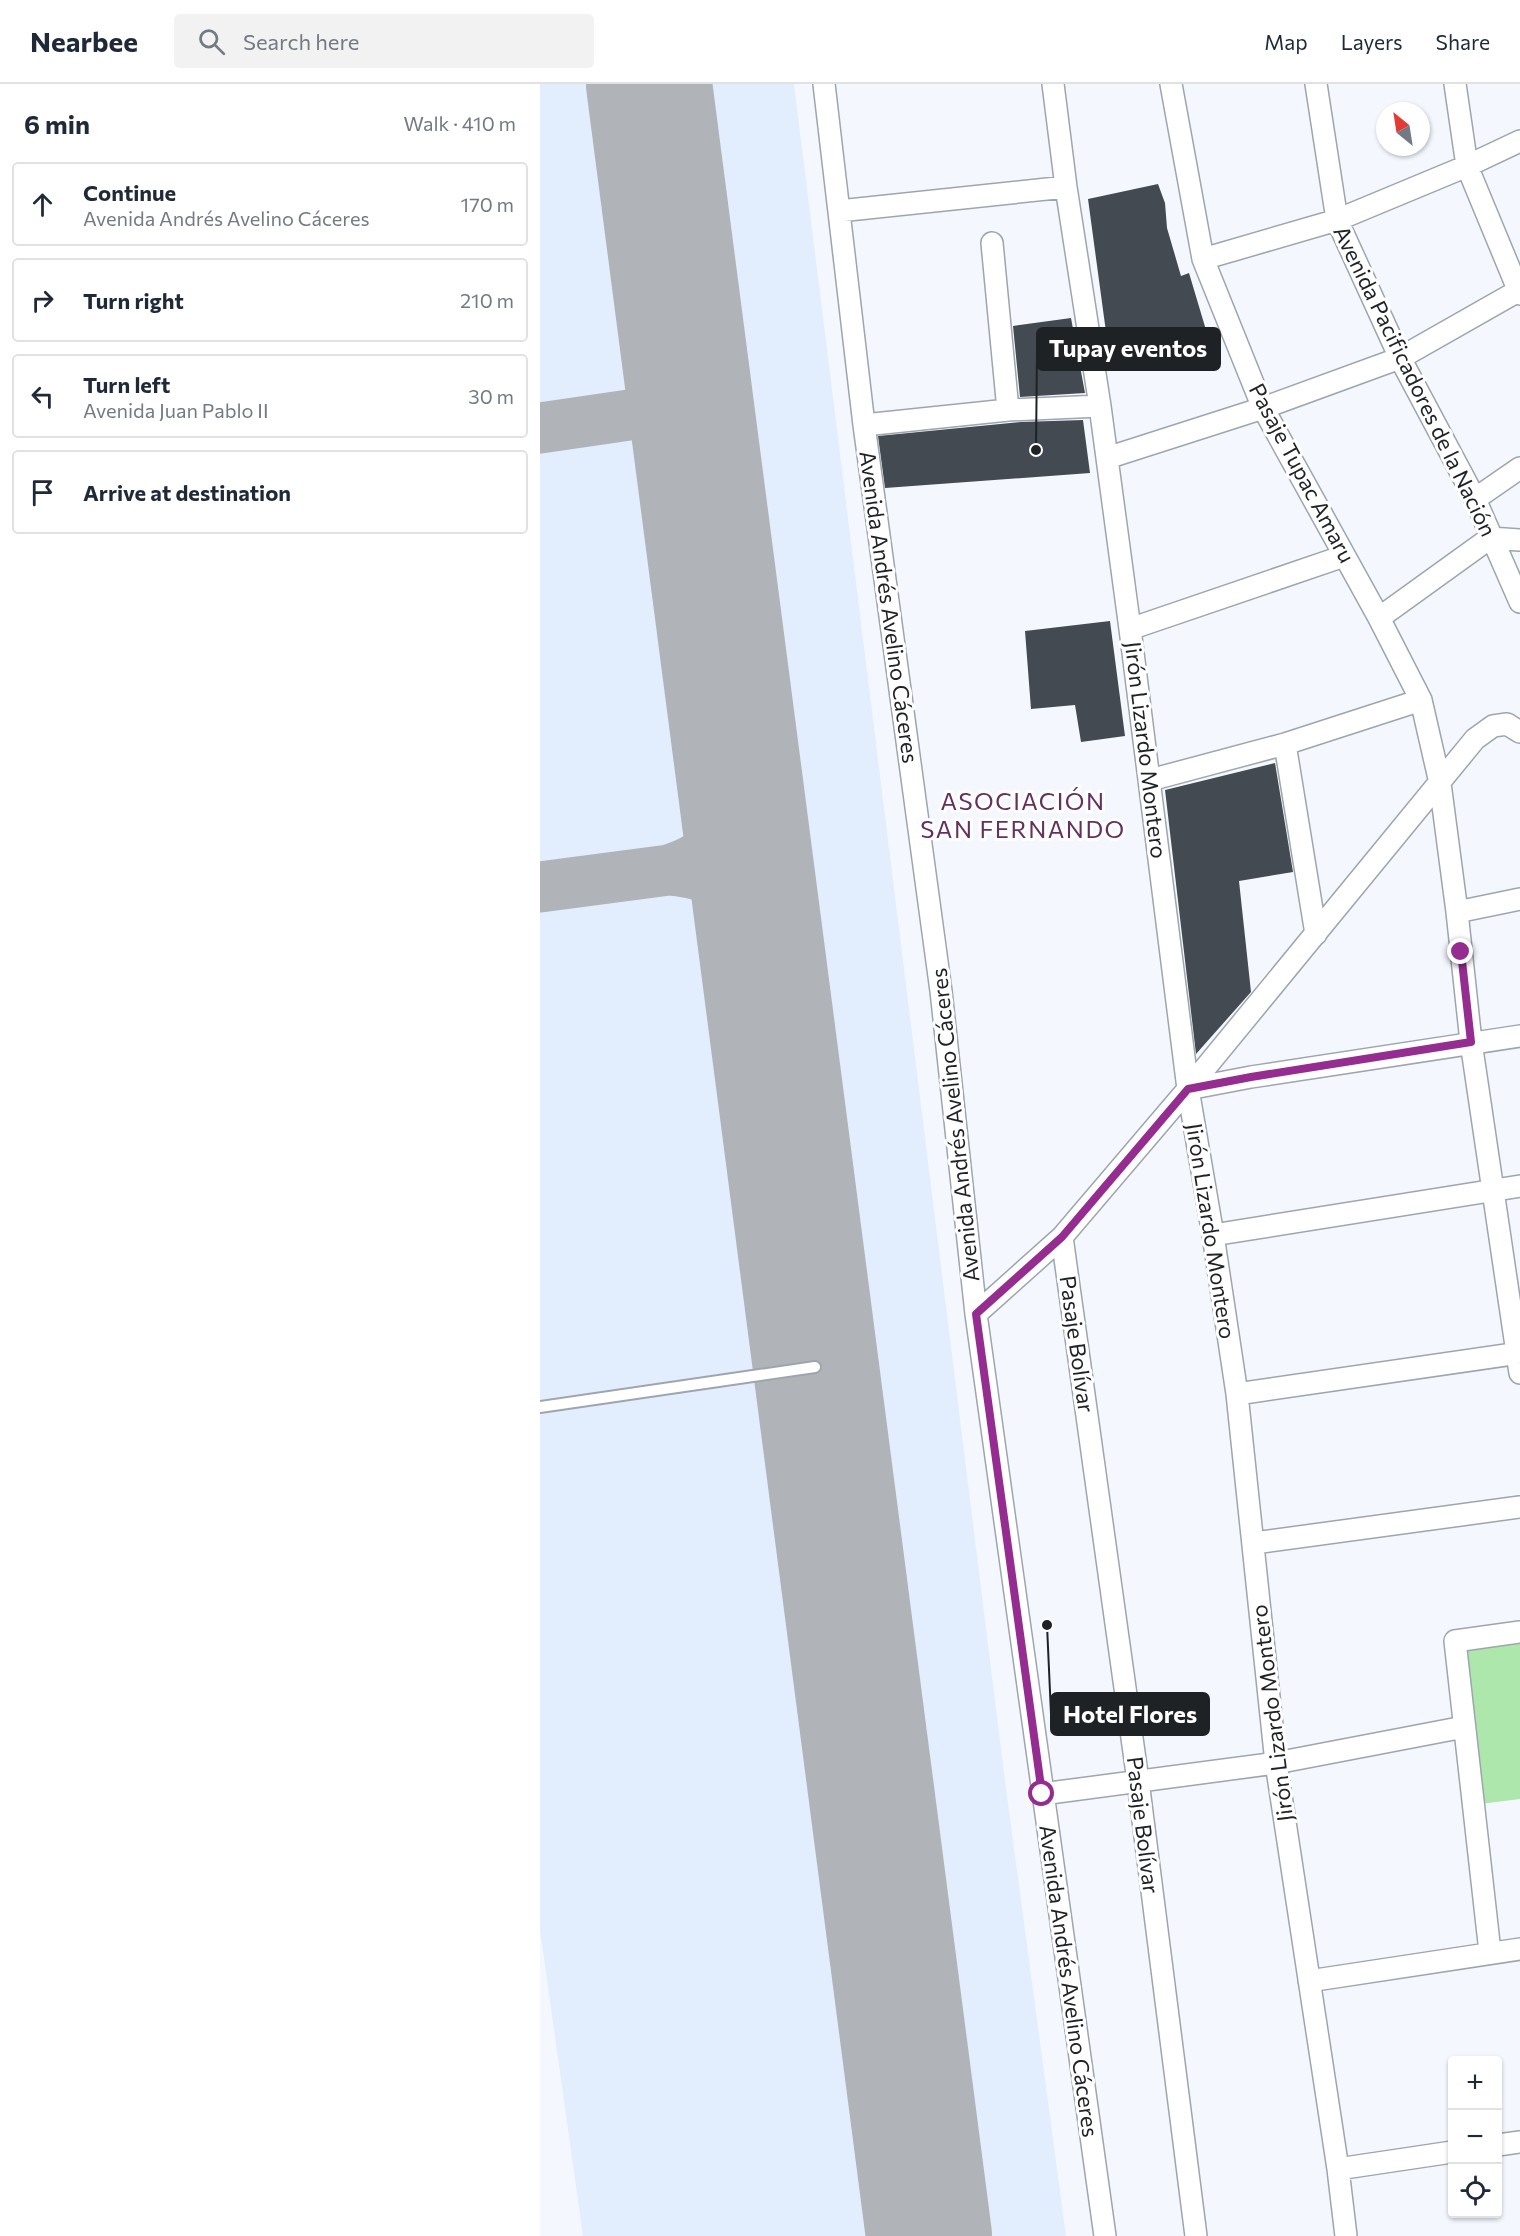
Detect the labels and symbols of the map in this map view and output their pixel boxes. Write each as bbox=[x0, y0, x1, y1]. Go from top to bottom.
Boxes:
north arrow bbox=[1376, 102, 1430, 156]
street label: Avenida Pacificadores de la Nación bbox=[1328, 221, 1503, 541]
callout: Tupay eventos bbox=[1037, 328, 1220, 370]
text: Tupay eventos bbox=[1049, 333, 1207, 362]
street label: Pasaje Tupac Amaru bbox=[1244, 378, 1361, 567]
street label: Avenida Andrés Avelino Cáceres bbox=[854, 449, 925, 765]
street label: Jirón Lizardo Montero bbox=[1120, 640, 1173, 860]
district label: ASOCIACIÓN SAN FERNANDO bbox=[920, 786, 1126, 843]
route end bbox=[1447, 938, 1473, 964]
street label: Avenida Andrés Avelino Cáceres bbox=[925, 967, 984, 1283]
street label: Jirón Lizardo Montero bbox=[1181, 1121, 1242, 1341]
street label: Pasaje Bolívar bbox=[1055, 1274, 1101, 1414]
street label: Jirón Lizardo Montero bbox=[1245, 1603, 1298, 1823]
callout: Hotel Flores bbox=[1051, 1693, 1209, 1735]
text: Hotel Flores bbox=[1063, 1699, 1197, 1728]
street label: Pasaje Bolívar bbox=[1122, 1755, 1165, 1895]
route start bbox=[1028, 1780, 1054, 1806]
street label: Avenida Andrés Avelino Cáceres bbox=[1034, 1823, 1105, 2139]

